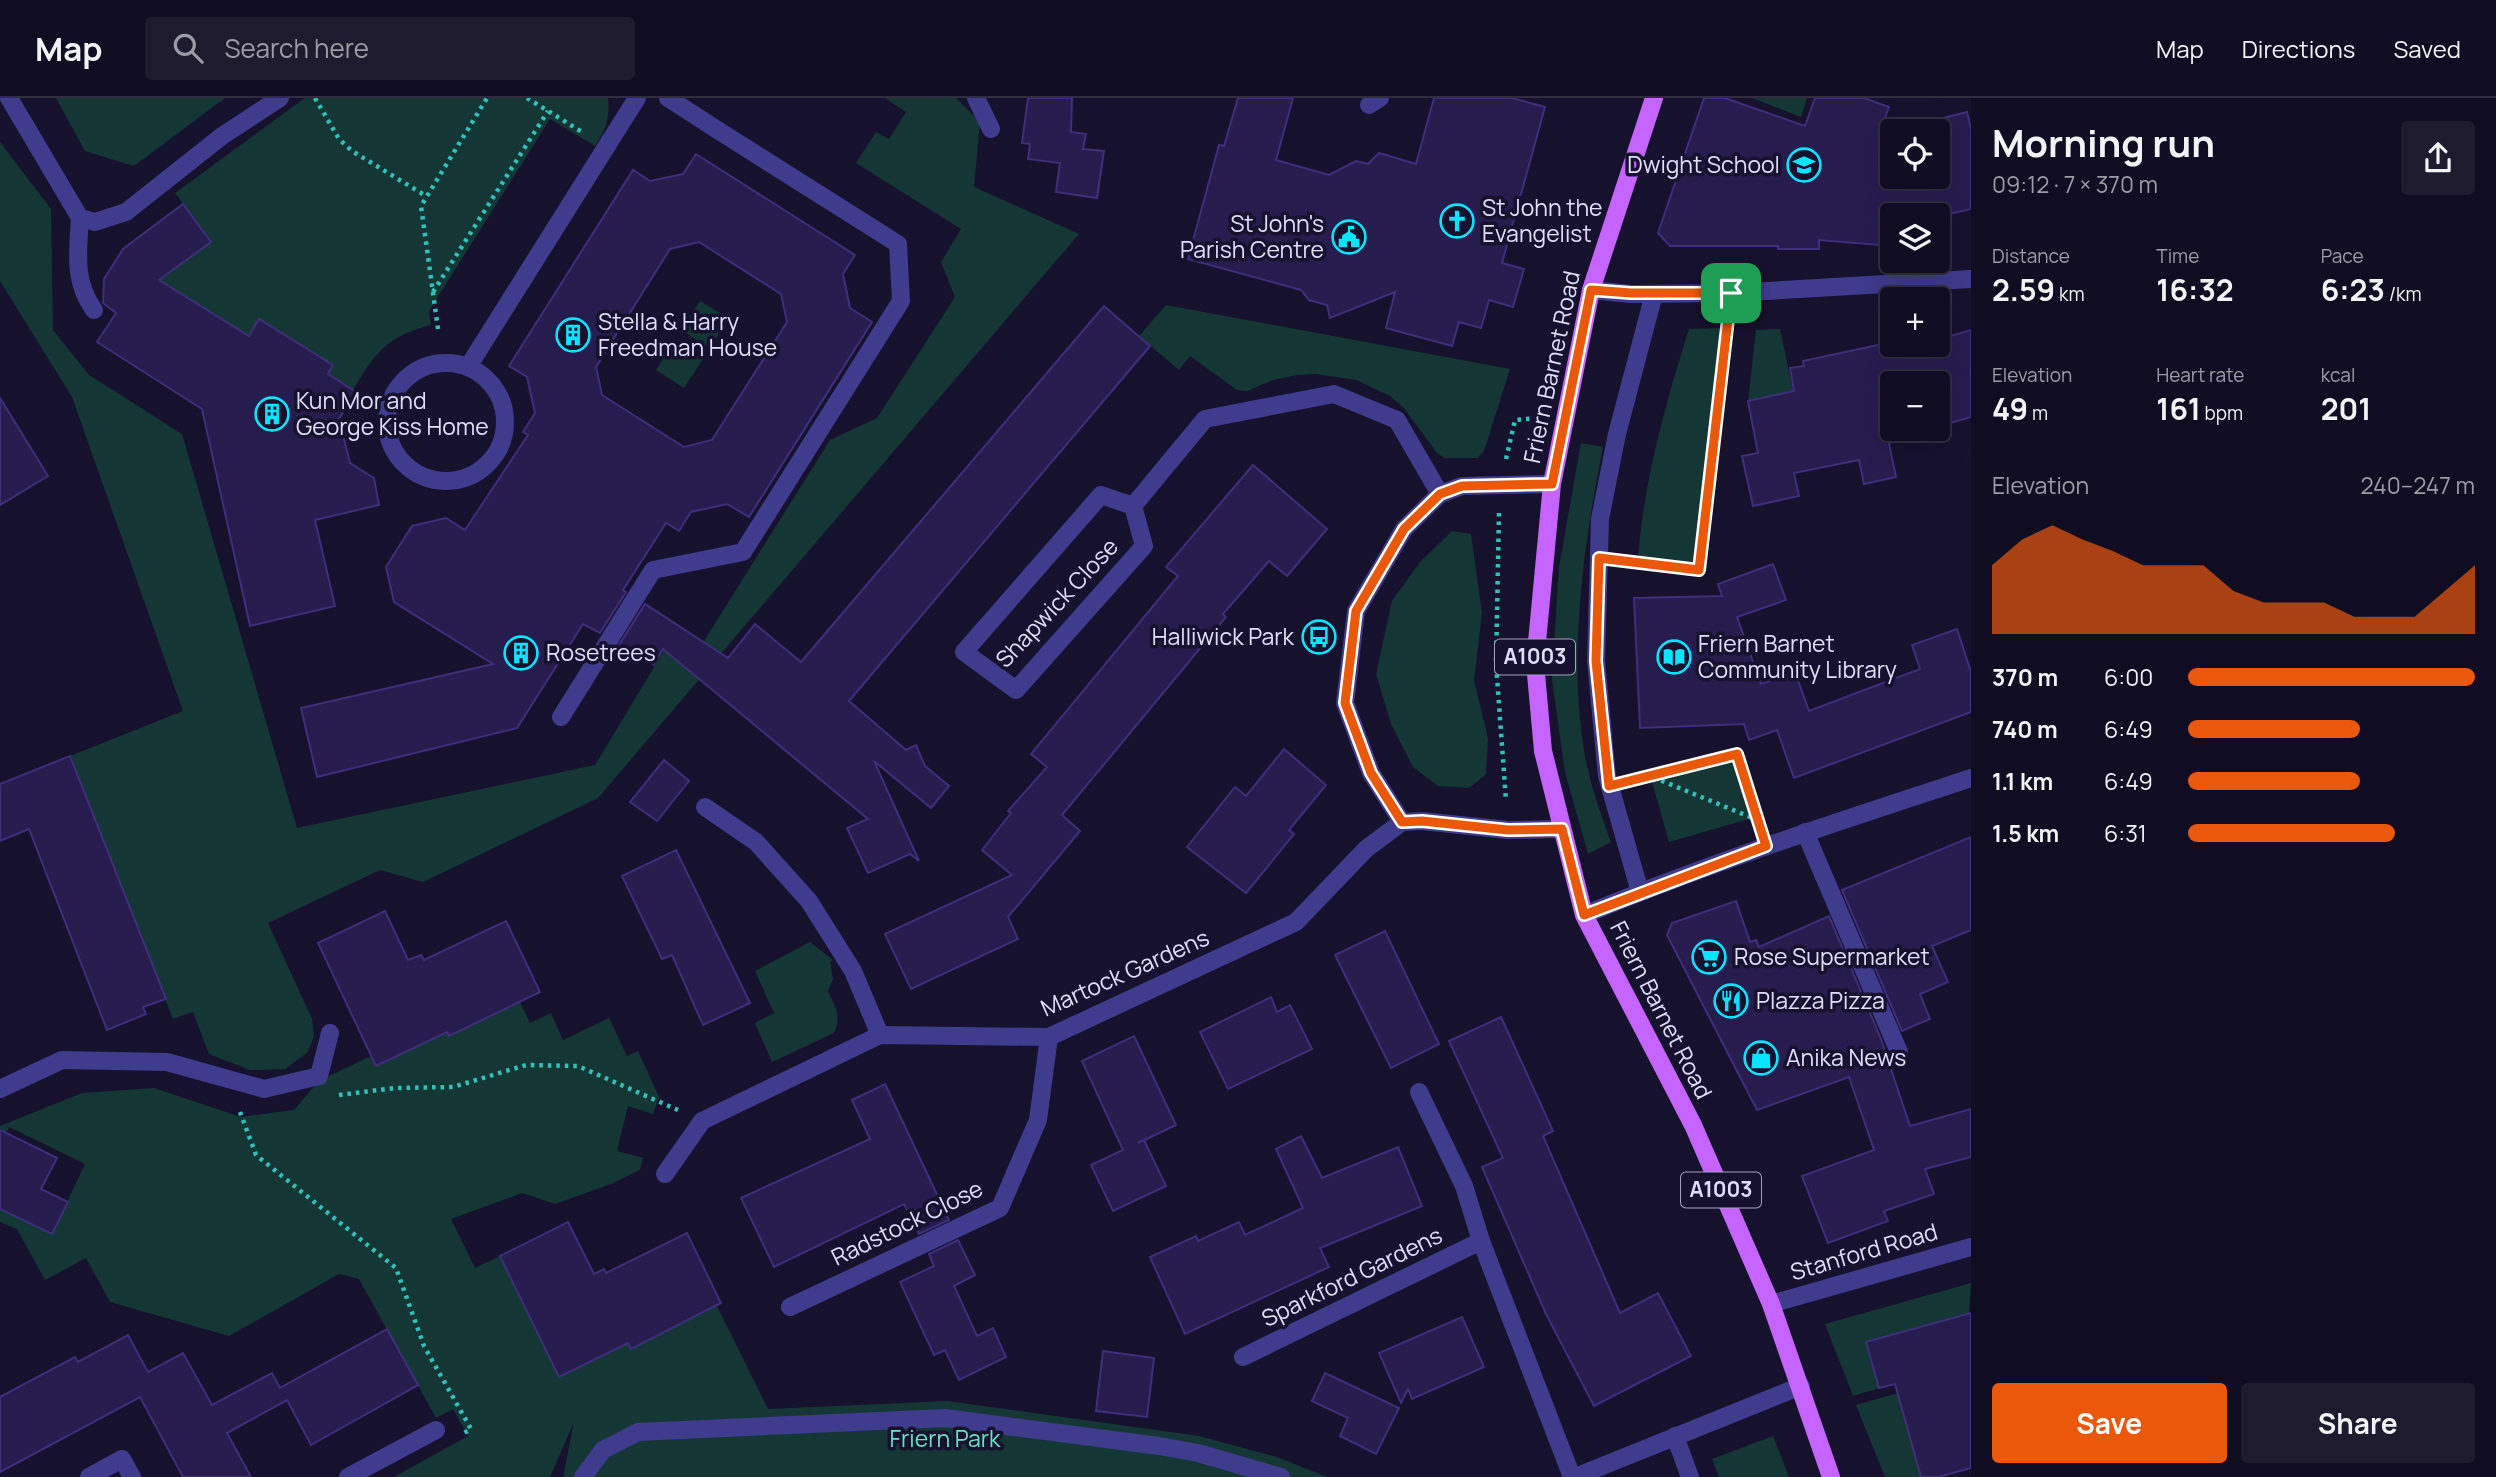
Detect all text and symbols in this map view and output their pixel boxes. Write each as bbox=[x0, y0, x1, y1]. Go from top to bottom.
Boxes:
search box bbox=[145, 17, 635, 80]
text: Map bbox=[35, 26, 103, 71]
icon: search bbox=[169, 29, 207, 67]
text: Search here bbox=[225, 30, 369, 66]
text: Map bbox=[2156, 32, 2204, 65]
text: Directions bbox=[2242, 32, 2355, 65]
text: Saved bbox=[2393, 32, 2461, 65]
text: Morning run bbox=[1992, 116, 2215, 168]
map controls bbox=[1880, 119, 1950, 441]
button: locate bbox=[1880, 119, 1950, 189]
button: share bbox=[2401, 121, 2475, 195]
school or university icon: Dwight School bbox=[1785, 146, 1823, 184]
place label: Dwight School bbox=[1627, 148, 1780, 180]
text: 09:12 · 7 × 370 m bbox=[1992, 168, 2158, 200]
place label: St John the Evangelist bbox=[1482, 191, 1603, 249]
church icon: St John the Evangelist bbox=[1438, 202, 1476, 240]
button: layers bbox=[1880, 203, 1950, 273]
place label: St John's Parish Centre bbox=[1180, 207, 1324, 265]
public building icon: St John's Parish Centre bbox=[1330, 218, 1368, 256]
text: Distance bbox=[1992, 243, 2070, 269]
text: Time bbox=[2156, 243, 2199, 269]
text: Pace bbox=[2321, 243, 2364, 269]
pin bbox=[1701, 263, 1761, 323]
street label: Friern Barnet Road bbox=[1515, 268, 1587, 466]
text: 2.59 bbox=[1992, 269, 2055, 310]
text: 16:32 bbox=[2156, 269, 2234, 310]
text: 6:23 bbox=[2321, 269, 2385, 310]
icon: arrive bbox=[1712, 274, 1750, 312]
text: km bbox=[2055, 281, 2085, 307]
text: /km bbox=[2385, 281, 2422, 307]
button: + bbox=[1880, 287, 1950, 357]
place label: Stella & Harry Freedman House bbox=[598, 305, 777, 363]
building icon: Stella & Harry Freedman House bbox=[554, 316, 592, 354]
text: Elevation bbox=[1992, 362, 2072, 388]
text: Heart rate bbox=[2156, 362, 2244, 388]
text: kcal bbox=[2321, 362, 2355, 388]
button: − bbox=[1880, 371, 1950, 441]
place label: Kun Mor and George Kiss Home bbox=[296, 384, 489, 442]
text: 49 bbox=[1992, 388, 2028, 429]
text: 161 bbox=[2156, 388, 2201, 429]
text: 201 bbox=[2321, 388, 2371, 429]
building icon: Kun Mor and George Kiss Home bbox=[253, 395, 291, 433]
text: m bbox=[2028, 400, 2048, 426]
text: bpm bbox=[2201, 400, 2243, 426]
text: Elevation bbox=[1992, 469, 2089, 501]
text: 240–247 m bbox=[2360, 469, 2475, 501]
street label: Shapwick Close bbox=[988, 531, 1125, 674]
bus stop icon: Halliwick Park bbox=[1300, 618, 1338, 656]
place label: Halliwick Park bbox=[1152, 620, 1295, 652]
place label: Friern Barnet Community Library bbox=[1698, 627, 1897, 685]
building icon: Rosetrees bbox=[502, 634, 540, 672]
place label: Rosetrees bbox=[546, 636, 656, 668]
library icon: Friern Barnet Community Library bbox=[1655, 638, 1693, 676]
road number: A1003 bbox=[1495, 640, 1575, 674]
text: 370 m bbox=[1992, 661, 2058, 693]
text: 6:00 bbox=[2104, 661, 2153, 693]
text: 740 m bbox=[1992, 713, 2058, 745]
text: 6:49 bbox=[2104, 713, 2153, 745]
text: 1.1 km bbox=[1992, 765, 2053, 797]
text: 6:49 bbox=[2104, 765, 2153, 797]
text: 1.5 km bbox=[1992, 817, 2059, 849]
text: 6:31 bbox=[2104, 817, 2147, 849]
street label: Friern Barnet Road bbox=[1603, 915, 1721, 1104]
street label: Martock Gardens bbox=[1035, 921, 1214, 1024]
supermarket icon: Rose Supermarket bbox=[1690, 938, 1728, 976]
place label: Rose Supermarket bbox=[1734, 940, 1930, 972]
restaurant icon: Plazza Pizza bbox=[1712, 982, 1750, 1020]
place label: Plazza Pizza bbox=[1756, 984, 1885, 1016]
shop icon: Anika News bbox=[1742, 1039, 1780, 1077]
place label: Anika News bbox=[1786, 1041, 1906, 1073]
street label: Radstock Close bbox=[825, 1172, 988, 1273]
road number: A1003 bbox=[1681, 1172, 1761, 1208]
street label: Stanford Road bbox=[1786, 1215, 1941, 1287]
street label: Sparkford Gardens bbox=[1256, 1218, 1447, 1334]
button: Save bbox=[1992, 1383, 2227, 1463]
button: Share bbox=[2241, 1383, 2475, 1463]
park label: Friern Park bbox=[889, 1422, 1001, 1454]

